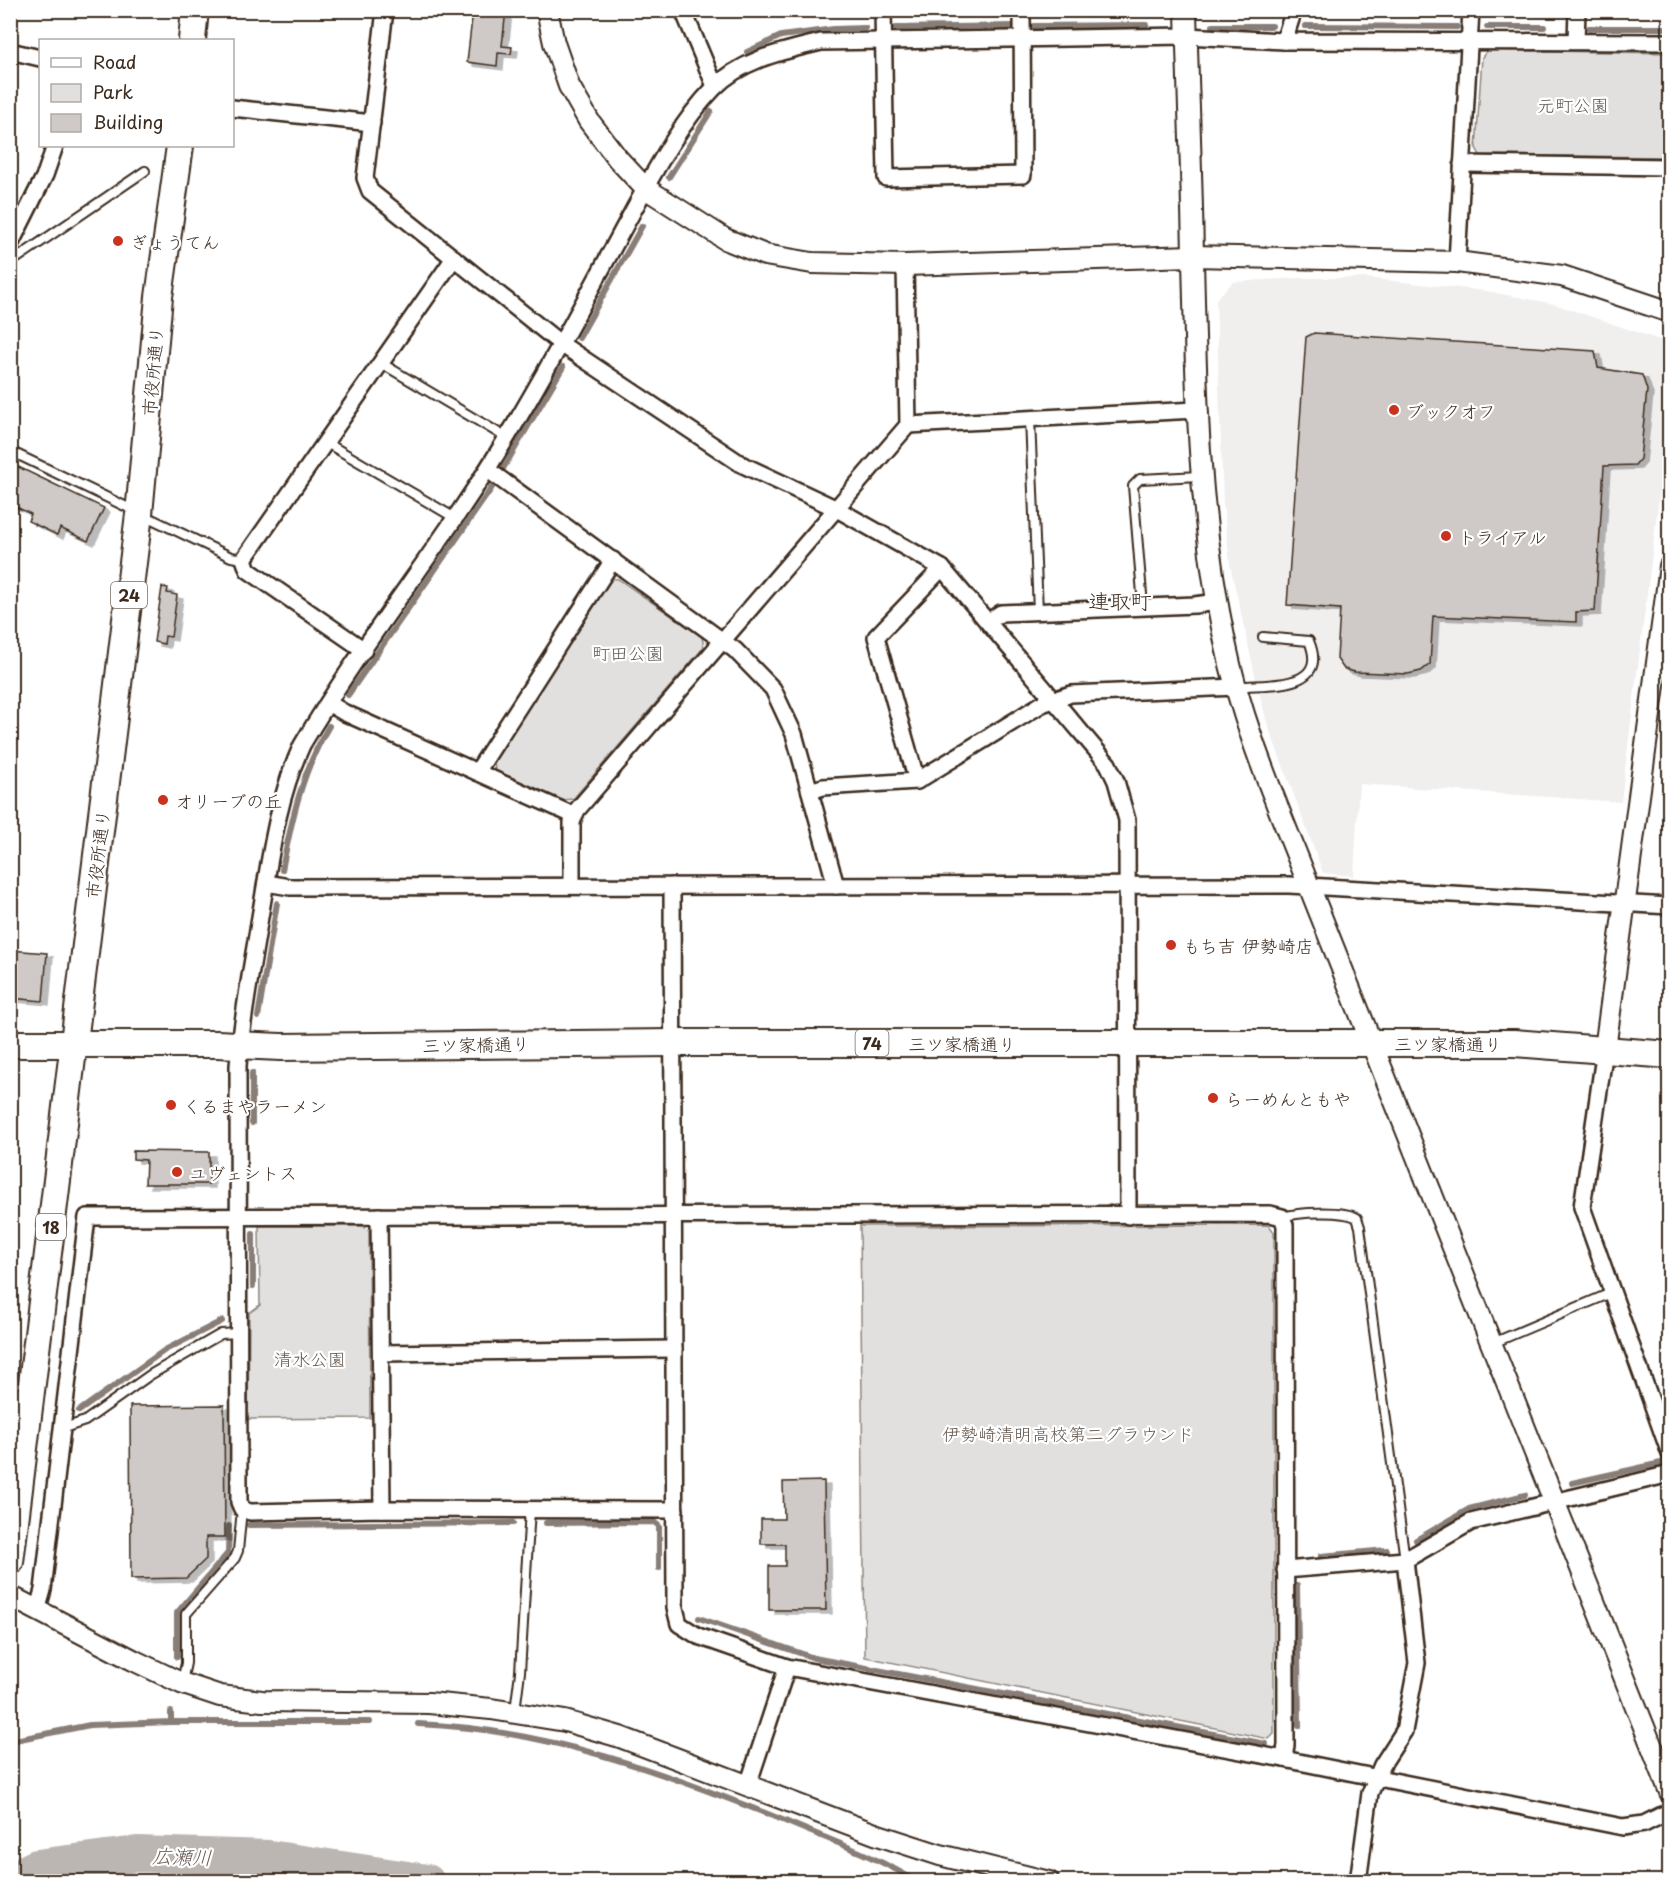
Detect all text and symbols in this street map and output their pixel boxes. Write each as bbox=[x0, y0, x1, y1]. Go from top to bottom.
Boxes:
legend bbox=[39, 39, 234, 147]
text: Road bbox=[93, 48, 137, 75]
text: Park bbox=[93, 78, 133, 105]
park label: 元町公園 bbox=[1537, 91, 1609, 118]
text: Building bbox=[93, 108, 163, 135]
place label: ぎょうてん bbox=[130, 228, 220, 255]
marker: ぎょうてん bbox=[111, 234, 125, 248]
street label: 市役所通り bbox=[135, 325, 169, 417]
place label: ブックオフ bbox=[1406, 397, 1496, 424]
marker: ブックオフ bbox=[1387, 403, 1401, 417]
place label: トライアル bbox=[1458, 523, 1546, 550]
marker: トライアル bbox=[1439, 529, 1453, 543]
road number: 24 bbox=[111, 582, 147, 608]
district label: 連取町 bbox=[1089, 584, 1152, 616]
park label: 町田公園 bbox=[592, 639, 664, 666]
place label: オリーブの丘 bbox=[175, 787, 282, 814]
marker: オリーブの丘 bbox=[156, 793, 170, 807]
street label: 市役所通り bbox=[78, 808, 116, 900]
place label: もち吉 伊勢崎店 bbox=[1183, 932, 1313, 959]
marker: もち吉 伊勢崎店 bbox=[1164, 938, 1178, 952]
street label: 三ツ家橋通り bbox=[422, 1030, 530, 1058]
road number: 74 bbox=[856, 1030, 888, 1056]
street label: 三ツ家橋通り bbox=[908, 1030, 1016, 1057]
street label: 三ツ家橋通り bbox=[1394, 1030, 1502, 1057]
place label: らーめんともや bbox=[1225, 1085, 1351, 1112]
marker: らーめんともや bbox=[1206, 1091, 1220, 1105]
place label: くるまやラーメン bbox=[183, 1092, 327, 1119]
marker: くるまやラーメン bbox=[164, 1098, 178, 1112]
place label: ユヴェントス bbox=[189, 1159, 297, 1186]
marker: ユヴェントス bbox=[170, 1165, 184, 1179]
road number: 18 bbox=[36, 1214, 66, 1240]
park label: 清水公園 bbox=[274, 1345, 346, 1372]
park label: 伊勢崎清明高校第二グラウンド bbox=[942, 1420, 1194, 1447]
water label: 広瀬川 bbox=[151, 1840, 213, 1872]

